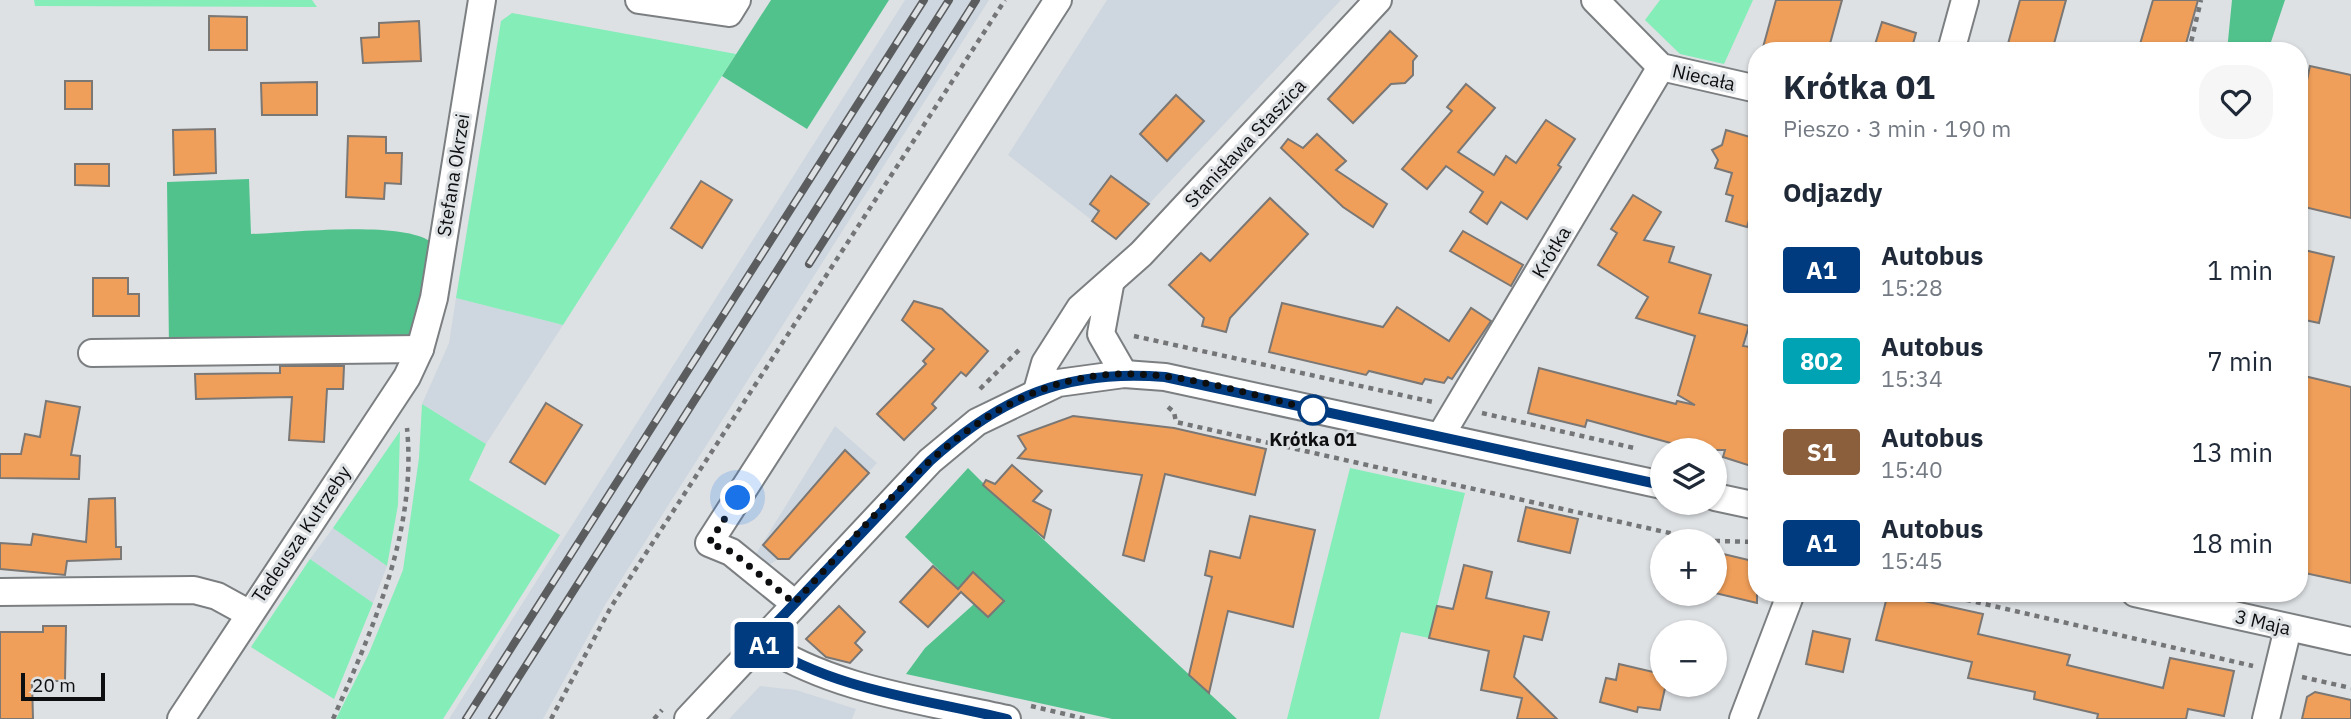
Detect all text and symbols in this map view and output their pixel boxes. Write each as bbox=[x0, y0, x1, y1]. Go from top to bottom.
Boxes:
street label: Niecała bbox=[1670, 58, 1738, 96]
text: Krótka 01 bbox=[1783, 65, 1935, 108]
button: heart bbox=[2199, 65, 2273, 139]
street label: Stanisława Staszica bbox=[1179, 74, 1311, 212]
street label: Stefana Okrzei bbox=[431, 112, 475, 238]
text: Pieszo · 3 min · 190 m bbox=[1783, 113, 2011, 143]
text: Odjazdy bbox=[1783, 175, 1883, 209]
street label: Krótka bbox=[1526, 222, 1576, 282]
text: Autobus bbox=[1881, 238, 1983, 272]
text: 1 min bbox=[2207, 253, 2273, 287]
text: A1 bbox=[1806, 254, 1837, 286]
text: 15:28 bbox=[1881, 272, 1943, 302]
text: Autobus bbox=[1881, 329, 1983, 363]
text: 7 min bbox=[2207, 344, 2273, 378]
text: 802 bbox=[1800, 345, 1843, 377]
text: 15:34 bbox=[1881, 363, 1943, 393]
marker: Krótka 01 bbox=[1298, 395, 1328, 425]
text: Autobus bbox=[1881, 420, 1983, 454]
place label: Krótka 01 bbox=[1269, 427, 1357, 451]
text: 13 min bbox=[2192, 435, 2273, 469]
text: S1 bbox=[1807, 436, 1836, 468]
map controls bbox=[1650, 438, 1727, 697]
button: layers bbox=[1650, 438, 1727, 515]
text: 15:40 bbox=[1881, 454, 1943, 484]
street label: Tadeusza Kutrzeby bbox=[246, 460, 356, 607]
your location bbox=[720, 480, 755, 515]
text: Autobus bbox=[1881, 511, 1983, 545]
text: 18 min bbox=[2192, 526, 2273, 560]
text: A1 bbox=[1806, 527, 1837, 559]
button: + bbox=[1650, 529, 1727, 606]
text: 15:45 bbox=[1881, 545, 1943, 575]
street label: 3 Maja bbox=[2233, 604, 2293, 640]
button: − bbox=[1650, 620, 1727, 697]
line badge: A1 bbox=[732, 622, 796, 668]
text: A1 bbox=[749, 629, 779, 661]
scale bar bbox=[21, 670, 105, 702]
text: 20 m bbox=[32, 673, 76, 697]

